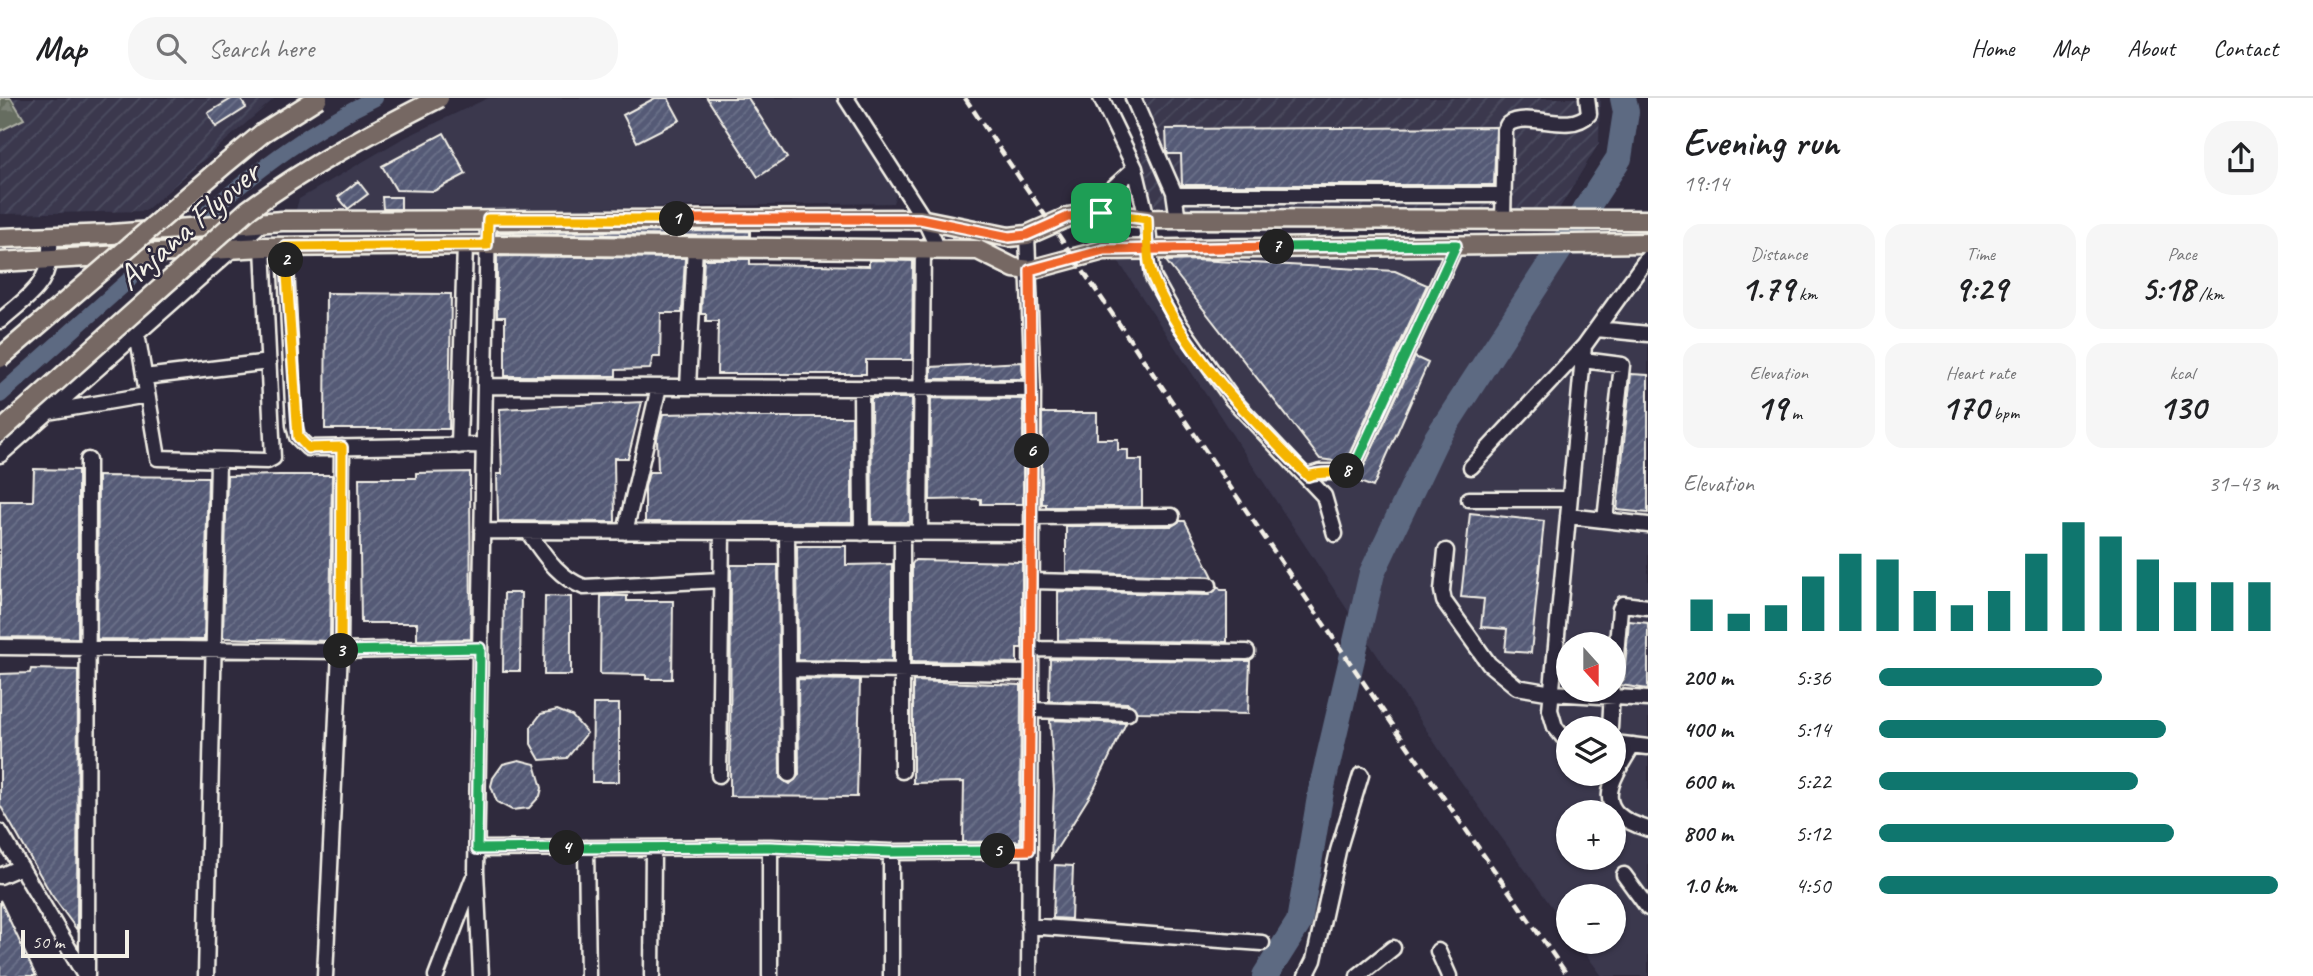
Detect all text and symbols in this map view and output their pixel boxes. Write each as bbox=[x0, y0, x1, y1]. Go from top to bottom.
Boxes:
search box bbox=[128, 17, 618, 80]
text: Map bbox=[35, 27, 86, 69]
icon: search bbox=[152, 29, 190, 67]
text: Search here bbox=[208, 32, 314, 65]
text: Home bbox=[1971, 33, 2014, 63]
text: Map bbox=[2052, 33, 2089, 63]
text: About bbox=[2127, 33, 2175, 63]
text: Contact bbox=[2213, 33, 2278, 63]
text: Evening run bbox=[1683, 119, 1839, 166]
button: share bbox=[2204, 121, 2278, 195]
street label: Anjana Flyover bbox=[107, 148, 272, 300]
text: 19:14 bbox=[1683, 169, 1729, 198]
pin bbox=[1071, 183, 1131, 243]
icon: arrive bbox=[1082, 194, 1120, 232]
pin: 1 bbox=[660, 202, 694, 236]
text: 1 bbox=[672, 206, 681, 230]
pin: 7 bbox=[1260, 230, 1294, 264]
text: 7 bbox=[1272, 234, 1281, 258]
pin: 2 bbox=[268, 242, 304, 278]
text: Distance bbox=[1750, 242, 1807, 266]
text: Time bbox=[1966, 242, 1995, 266]
text: Pace bbox=[2168, 242, 2197, 266]
text: 2 bbox=[281, 247, 290, 271]
text: 1.79 bbox=[1740, 266, 1794, 311]
text: 9:29 bbox=[1954, 266, 2007, 311]
text: 5:18 bbox=[2141, 266, 2194, 311]
text: km bbox=[1794, 282, 1817, 306]
text: /km bbox=[2194, 282, 2224, 306]
text: Elevation bbox=[1750, 361, 1808, 385]
text: Heart rate bbox=[1946, 361, 2015, 385]
text: kcal bbox=[2170, 361, 2195, 385]
text: 19 bbox=[1756, 385, 1787, 430]
text: 170 bbox=[1942, 385, 1989, 430]
text: 130 bbox=[2159, 385, 2206, 430]
text: m bbox=[1787, 401, 1802, 425]
text: bpm bbox=[1989, 401, 2019, 425]
pin: 6 bbox=[1014, 434, 1050, 468]
text: 6 bbox=[1027, 438, 1036, 462]
pin: 8 bbox=[1330, 454, 1364, 488]
text: 8 bbox=[1342, 458, 1351, 482]
text: Elevation bbox=[1683, 469, 1754, 498]
text: 31–43 m bbox=[2208, 469, 2278, 498]
north arrow bbox=[1556, 632, 1626, 702]
map controls bbox=[1556, 632, 1626, 954]
pin: 3 bbox=[324, 634, 358, 668]
text: 3 bbox=[336, 638, 345, 662]
text: 200 m bbox=[1683, 663, 1733, 692]
text: 5:36 bbox=[1795, 663, 1831, 692]
text: 400 m bbox=[1683, 715, 1733, 744]
text: 5:14 bbox=[1795, 715, 1831, 744]
button: layers bbox=[1556, 716, 1626, 786]
text: 600 m bbox=[1683, 767, 1733, 796]
text: 5:22 bbox=[1795, 767, 1831, 796]
button: + bbox=[1556, 800, 1626, 870]
text: 800 m bbox=[1683, 819, 1733, 848]
text: 5:12 bbox=[1795, 819, 1831, 848]
pin: 4 bbox=[550, 830, 584, 866]
pin: 5 bbox=[981, 834, 1016, 868]
text: 4 bbox=[562, 835, 571, 859]
text: 5 bbox=[993, 838, 1002, 862]
text: 1.0 km bbox=[1683, 871, 1737, 900]
text: 4:50 bbox=[1795, 871, 1831, 900]
button: − bbox=[1556, 884, 1626, 954]
scale bar bbox=[21, 927, 130, 959]
text: 50 m bbox=[32, 930, 64, 954]

